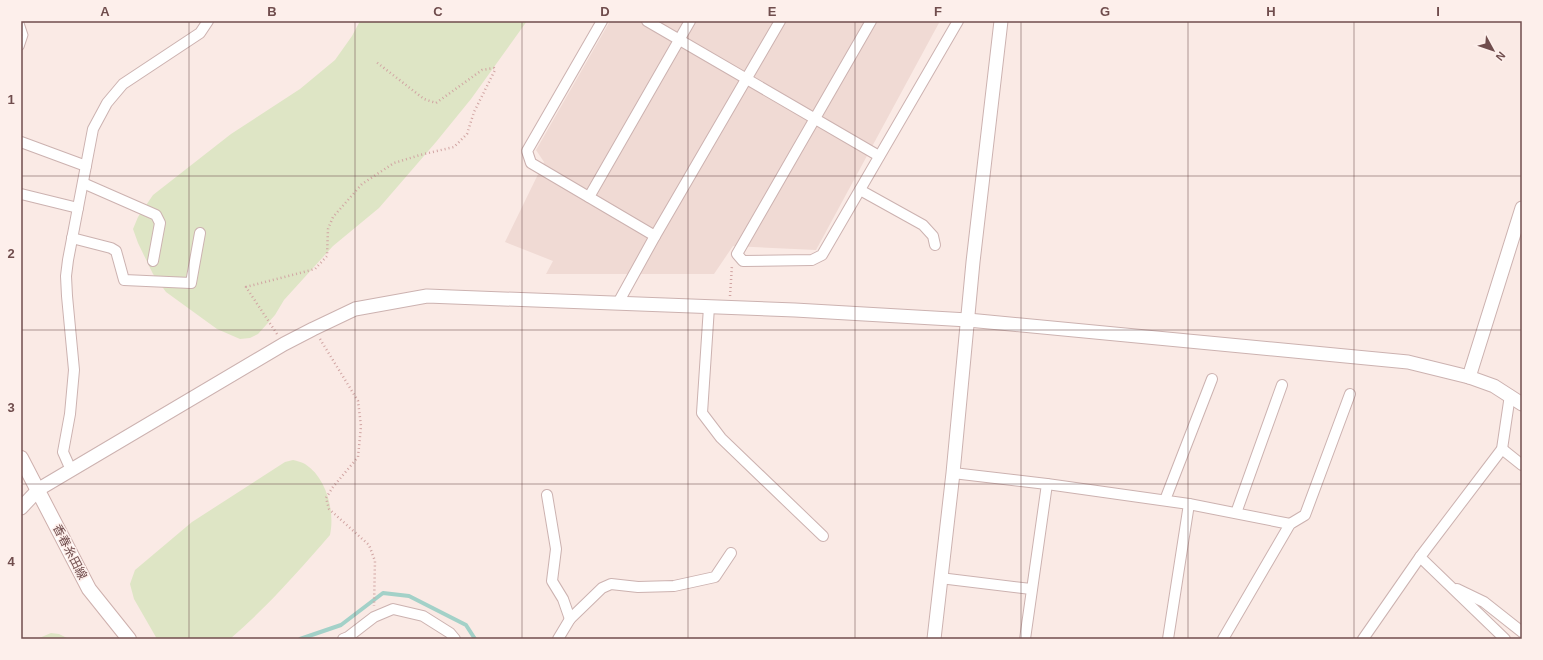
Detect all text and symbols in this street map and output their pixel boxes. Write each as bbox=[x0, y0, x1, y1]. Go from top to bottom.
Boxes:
text: A bbox=[100, 4, 110, 19]
text: B bbox=[267, 4, 277, 19]
text: C bbox=[433, 4, 443, 19]
text: D bbox=[600, 4, 610, 19]
text: E bbox=[768, 4, 777, 19]
text: F bbox=[934, 4, 942, 19]
text: G bbox=[1100, 4, 1110, 19]
text: H bbox=[1266, 4, 1276, 19]
text: I bbox=[1436, 4, 1440, 19]
north arrow bbox=[1473, 30, 1513, 70]
text: N bbox=[1493, 50, 1508, 63]
text: 1 bbox=[7, 92, 15, 107]
text: 2 bbox=[7, 246, 15, 261]
text: 3 bbox=[7, 400, 15, 415]
street label: 香春糸田線 bbox=[50, 522, 90, 582]
text: 4 bbox=[7, 554, 15, 569]

